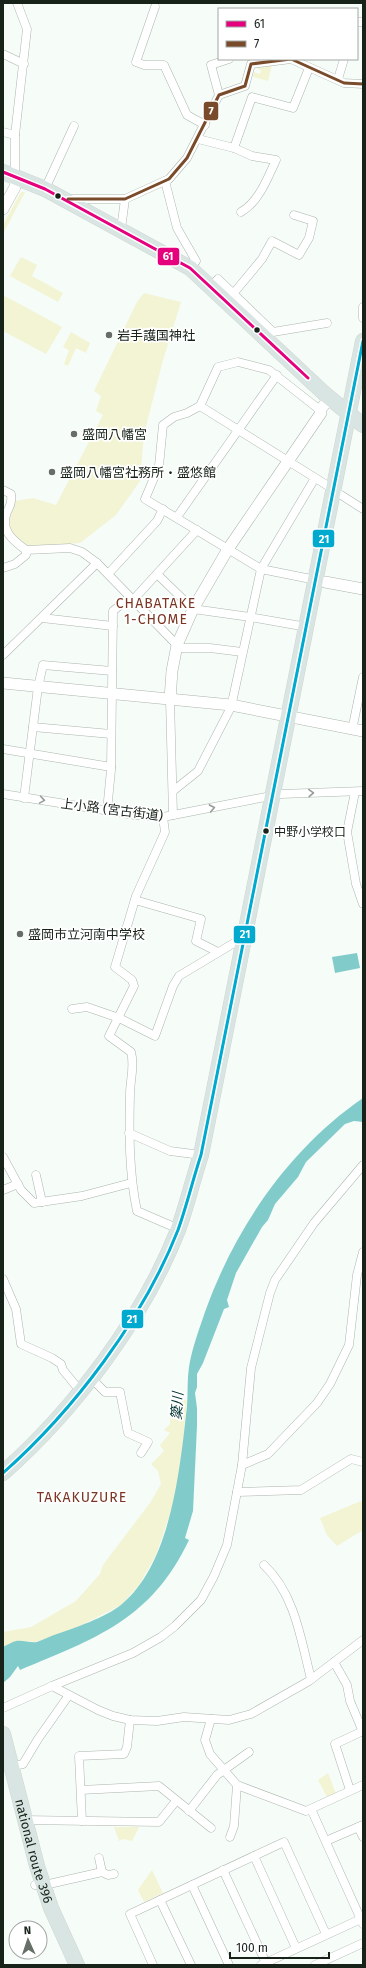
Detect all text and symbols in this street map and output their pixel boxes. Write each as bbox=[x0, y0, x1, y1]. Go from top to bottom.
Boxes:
legend bbox=[218, 8, 358, 60]
text: 61 bbox=[254, 17, 265, 31]
text: 7 bbox=[254, 37, 259, 51]
line badge: 7 bbox=[203, 101, 219, 121]
text: 7 bbox=[208, 105, 214, 118]
unlabelled marker bbox=[53, 191, 63, 201]
line badge: 61 bbox=[157, 247, 180, 266]
text: 61 bbox=[163, 250, 173, 263]
unlabelled marker bbox=[252, 325, 262, 335]
place label: 岩手護国神社 bbox=[117, 328, 195, 343]
marker: 岩手護国神社 bbox=[104, 330, 114, 340]
place label: 盛岡八幡宮 bbox=[82, 427, 147, 442]
marker: 盛岡八幡宮 bbox=[69, 429, 79, 439]
place label: 盛岡八幡宮社務所・盛悠館 bbox=[60, 465, 216, 480]
marker: 盛岡八幡宮社務所・盛悠館 bbox=[47, 467, 57, 477]
line badge: 21 bbox=[312, 529, 335, 548]
text: 21 bbox=[319, 533, 329, 546]
district label: CHABATAKE 1-CHOME bbox=[116, 595, 196, 628]
one-way arrow bbox=[308, 788, 314, 797]
one-way arrow bbox=[38, 795, 45, 804]
street label: 上小路 (宮古街道) bbox=[60, 796, 164, 823]
one-way arrow bbox=[209, 804, 215, 812]
place label: 中野小学校口 bbox=[274, 825, 346, 839]
marker: 中野小学校口 bbox=[261, 826, 271, 836]
line badge: 21 bbox=[233, 925, 256, 944]
place label: 盛岡市立河南中学校 bbox=[28, 927, 145, 942]
text: 21 bbox=[240, 928, 250, 941]
marker: 盛岡市立河南中学校 bbox=[15, 929, 25, 939]
line badge: 21 bbox=[121, 1309, 144, 1329]
text: 21 bbox=[127, 1313, 137, 1326]
water label: 簗川 bbox=[168, 1390, 187, 1420]
district label: TAKAKUZURE bbox=[37, 1489, 127, 1506]
street label: national route 396 bbox=[12, 1797, 56, 1905]
north arrow bbox=[8, 1920, 48, 1960]
text: N bbox=[24, 1924, 31, 1937]
scale bar bbox=[230, 1934, 329, 1960]
text: 100 m bbox=[236, 1941, 268, 1955]

